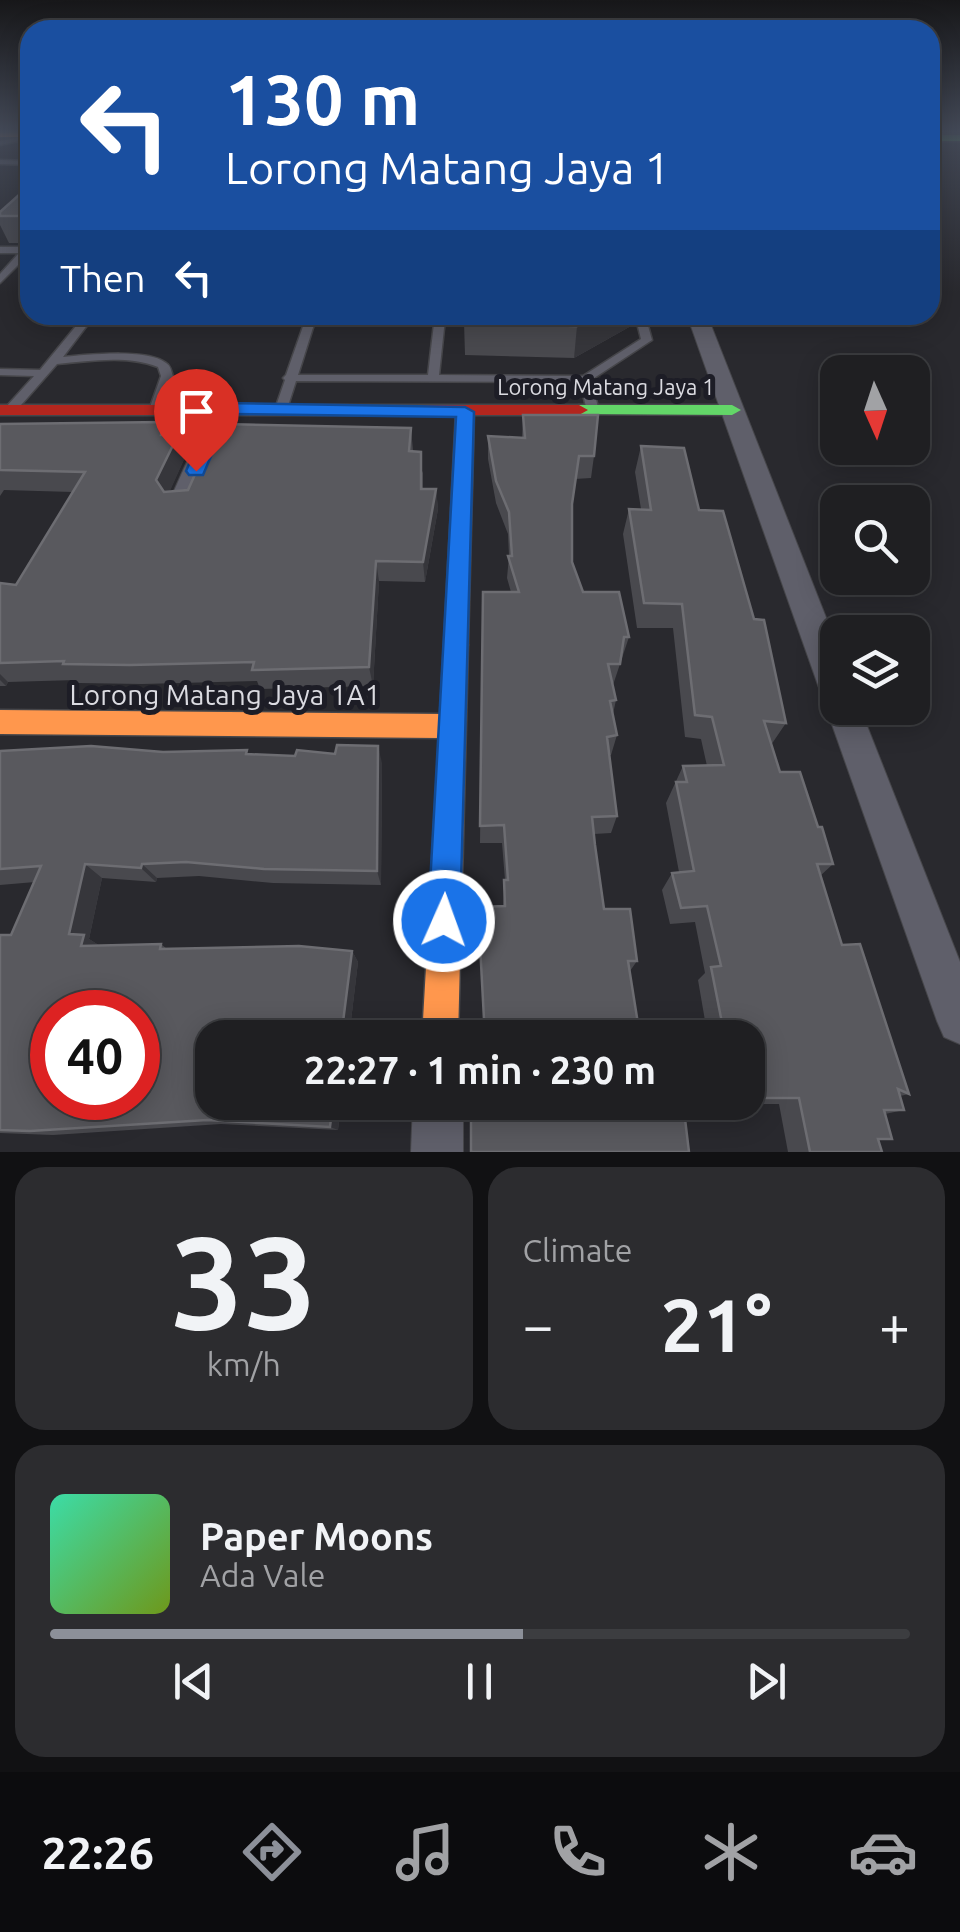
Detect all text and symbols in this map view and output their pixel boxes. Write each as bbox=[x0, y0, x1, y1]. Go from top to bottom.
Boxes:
icon: left bbox=[60, 60, 190, 190]
text: 130 m bbox=[225, 60, 420, 138]
text: Lorong Matang Jaya 1 bbox=[225, 142, 670, 193]
icon: left bbox=[166, 250, 221, 305]
text: Then bbox=[60, 257, 146, 299]
north arrow bbox=[820, 355, 930, 465]
map controls bbox=[820, 355, 930, 725]
pin bbox=[154, 369, 239, 472]
street label: Lorong Matang Jaya 1 bbox=[497, 374, 715, 399]
icon: arrive bbox=[169, 384, 224, 439]
button: search bbox=[820, 485, 930, 595]
button: layers bbox=[820, 615, 930, 725]
street label: Lorong Matang Jaya 1A1 bbox=[70, 679, 380, 710]
position arrow bbox=[392, 869, 496, 973]
speed limit sign: 40 bbox=[30, 990, 160, 1120]
text: 22:27 · 1 min · 230 m bbox=[304, 1049, 656, 1091]
text: 33 bbox=[170, 1208, 317, 1354]
text: Climate bbox=[523, 1232, 633, 1268]
text: 21° bbox=[661, 1282, 772, 1366]
text: − bbox=[523, 1294, 554, 1355]
text: + bbox=[879, 1294, 910, 1355]
text: km/h bbox=[207, 1346, 281, 1382]
text: Paper Moons bbox=[200, 1515, 433, 1557]
text: Ada Vale bbox=[200, 1557, 326, 1593]
icon: previous bbox=[166, 1654, 221, 1709]
icon: pause bbox=[452, 1654, 507, 1709]
icon: next bbox=[739, 1654, 794, 1709]
icon: directions bbox=[237, 1817, 307, 1887]
icon: music bbox=[390, 1817, 460, 1887]
icon: phone bbox=[543, 1817, 613, 1887]
icon: climate bbox=[696, 1817, 766, 1887]
icon: car bbox=[848, 1817, 918, 1887]
text: 22:26 bbox=[41, 1827, 154, 1878]

